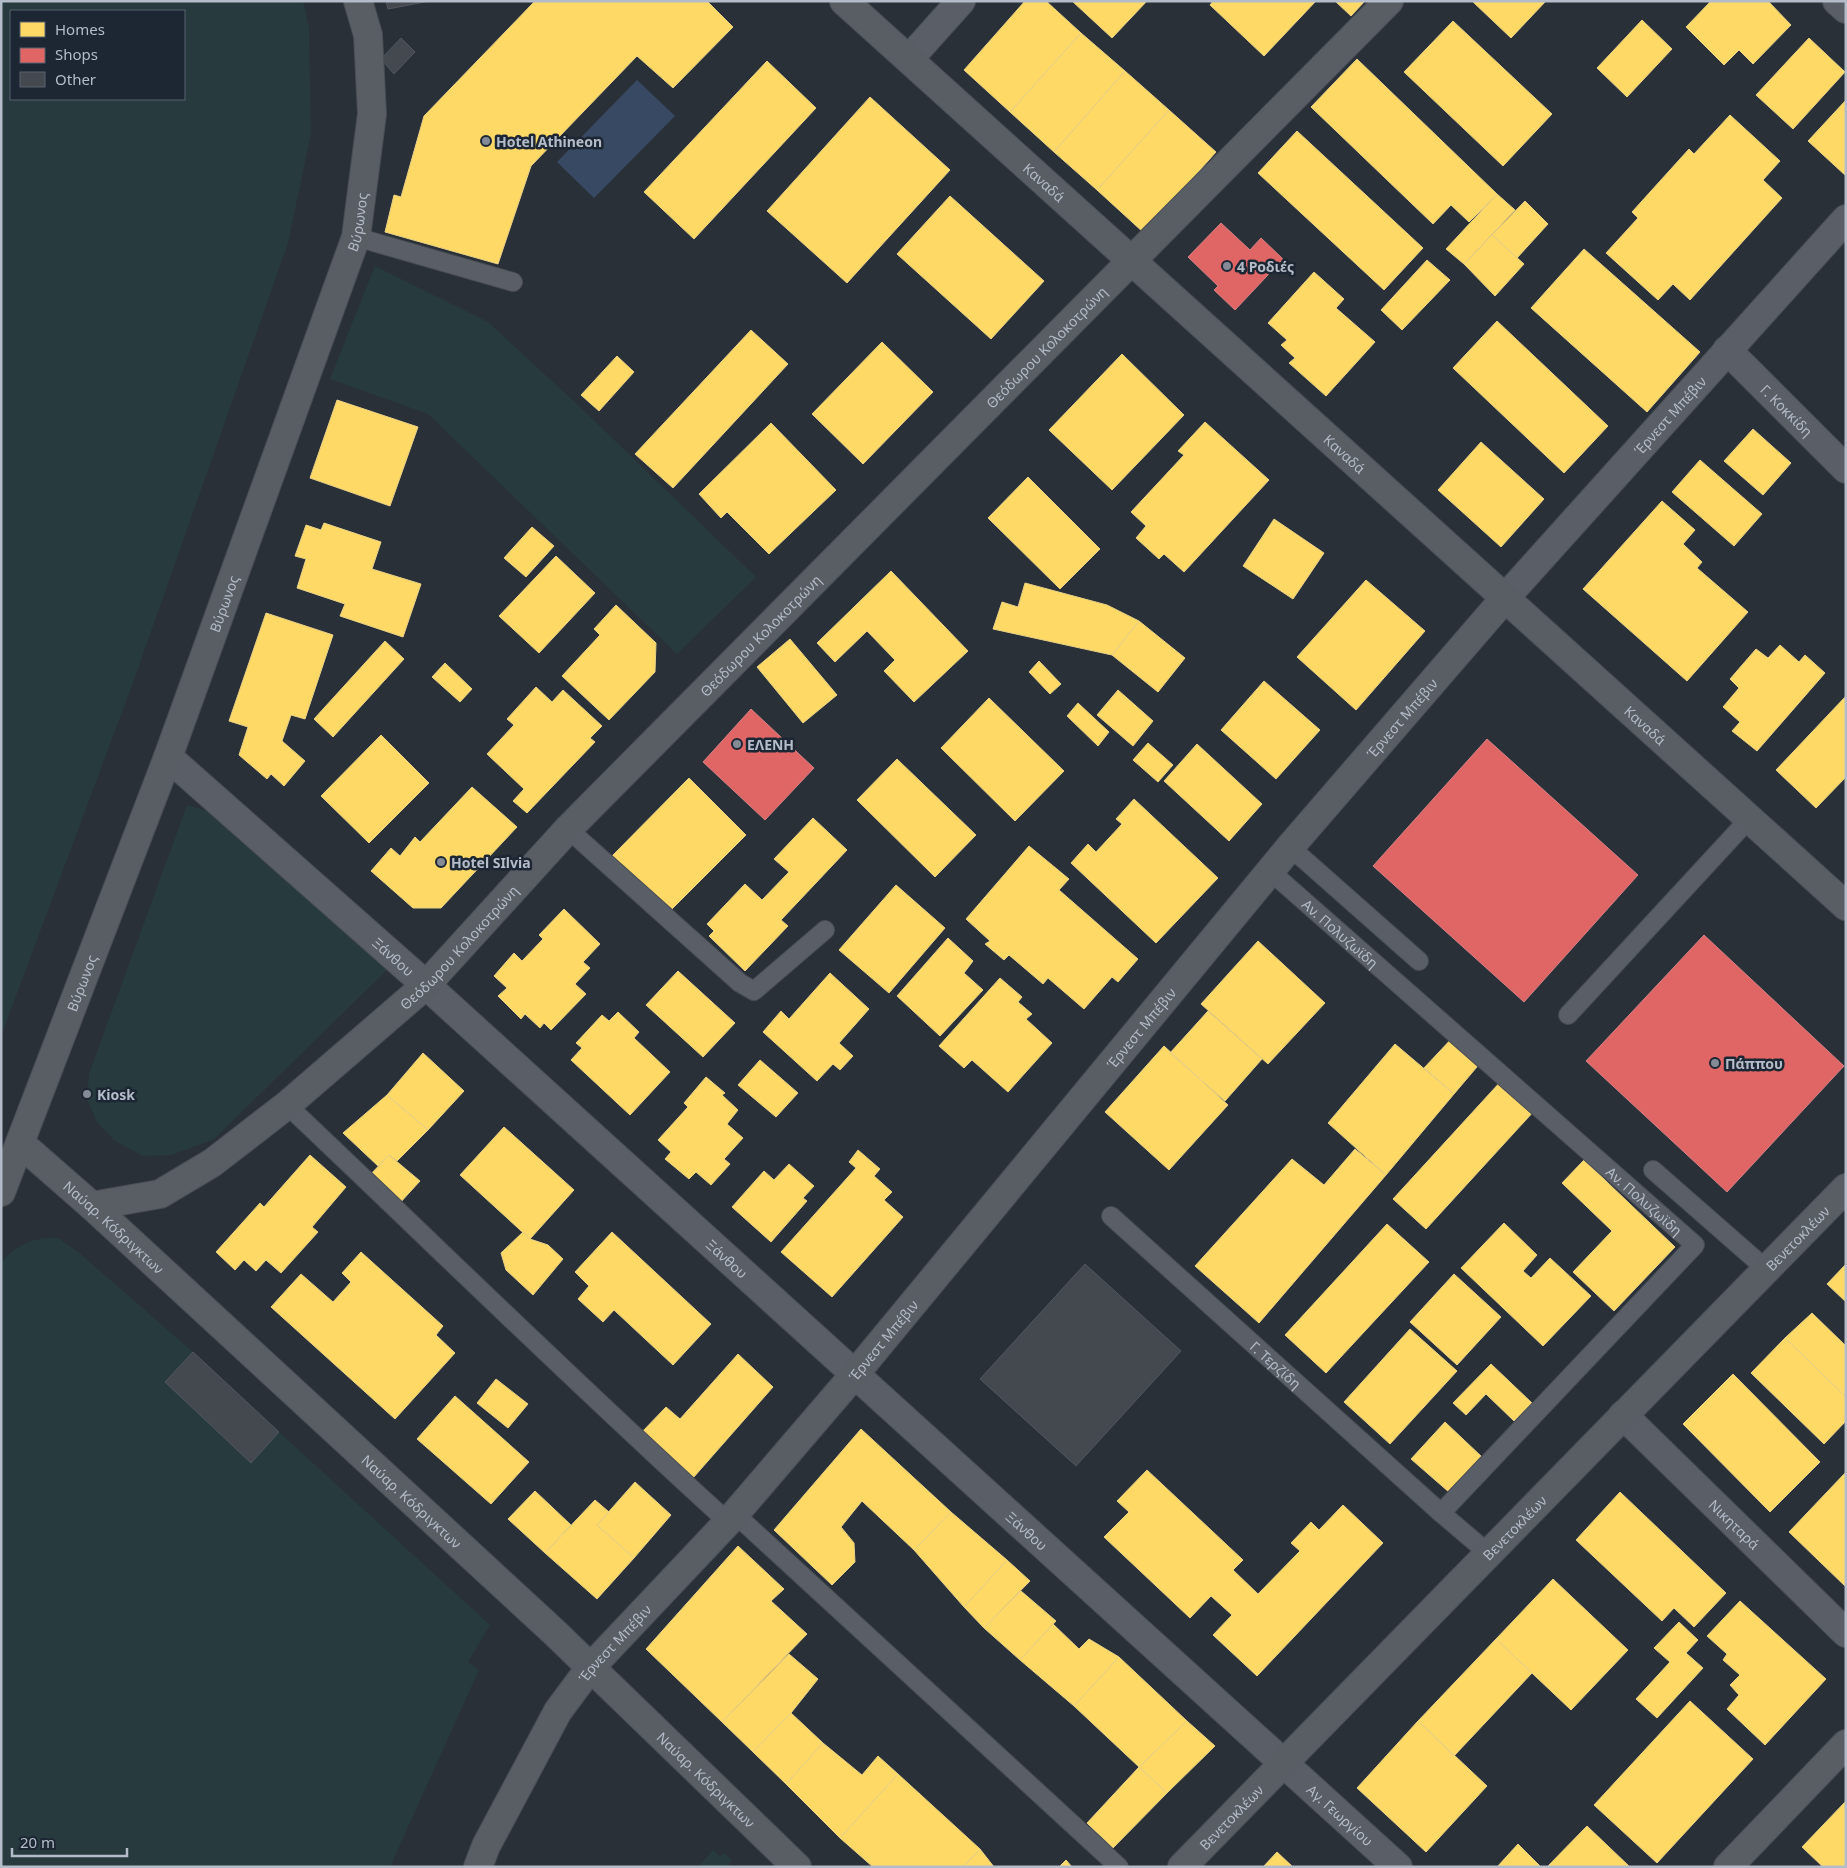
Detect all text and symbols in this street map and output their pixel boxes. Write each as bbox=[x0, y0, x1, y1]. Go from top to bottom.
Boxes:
legend bbox=[10, 10, 185, 100]
text: Homes bbox=[55, 19, 105, 39]
text: Shops bbox=[55, 44, 98, 64]
text: Other bbox=[55, 69, 96, 89]
place label: Hotel Athineon bbox=[496, 132, 602, 151]
marker: Hotel Athineon bbox=[480, 135, 492, 147]
street label: Καναδά bbox=[1019, 158, 1069, 206]
street label: Βύρωνος bbox=[342, 191, 371, 254]
place label: 4 Ροδιές bbox=[1237, 257, 1294, 276]
marker: 4 Ροδιές bbox=[1221, 260, 1233, 272]
street label: Θεόδωρου Κολοκοτρώνη bbox=[981, 282, 1111, 412]
street label: Έρνεστ Μπέβιν bbox=[1629, 372, 1710, 459]
street label: Γ. Κοκκίδη bbox=[1757, 380, 1817, 440]
street label: Καναδά bbox=[1320, 430, 1370, 477]
street label: Θεόδωρου Κολοκοτρώνη bbox=[696, 570, 825, 700]
street label: Βύρωνος bbox=[204, 572, 242, 635]
street label: Έρνεστ Μπέβιν bbox=[1362, 674, 1441, 762]
street label: Καναδά bbox=[1621, 701, 1671, 749]
place label: ΕΛΕΝΗ bbox=[747, 735, 794, 754]
marker: ΕΛΕΝΗ bbox=[731, 738, 743, 750]
place label: Hotel SIlvia bbox=[451, 853, 531, 872]
marker: Hotel SIlvia bbox=[435, 856, 447, 868]
street label: Θεόδωρου Κολοκοτρώνη bbox=[395, 881, 522, 1013]
street label: Αν. Πολυζωϊδη bbox=[1298, 894, 1383, 972]
street label: Ξάνθου bbox=[369, 933, 419, 980]
street label: Βύρωνος bbox=[62, 952, 101, 1014]
street label: Έρνεστ Μπέβιν bbox=[1102, 983, 1180, 1072]
place label: Πάππου bbox=[1725, 1054, 1783, 1073]
marker: Πάππου bbox=[1709, 1057, 1721, 1069]
place label: Kiosk bbox=[97, 1085, 135, 1104]
marker: Kiosk bbox=[81, 1088, 93, 1100]
street label: Αν. Πολυζωϊδη bbox=[1602, 1162, 1687, 1239]
street label: Ναύαρ. Κόδριγκτων bbox=[60, 1176, 168, 1278]
street label: Βενετοκλέων bbox=[1761, 1201, 1833, 1274]
street label: Ξάνθου bbox=[702, 1235, 752, 1282]
street label: Έρνεστ Μπέβιν bbox=[844, 1295, 922, 1384]
street label: Γ. Τερζίδη bbox=[1246, 1336, 1306, 1393]
street label: Ναύαρ. Κόδριγκτων bbox=[358, 1450, 466, 1552]
street label: Βενετοκλέων bbox=[1478, 1491, 1550, 1564]
street label: Νικηταρά bbox=[1705, 1495, 1764, 1553]
street label: Ξάνθου bbox=[1002, 1507, 1052, 1554]
street label: Έρνεστ Μπέβιν bbox=[573, 1600, 655, 1686]
street label: Ναύαρ. Κόδριγκτων bbox=[653, 1727, 760, 1831]
street label: Βενετοκλέων bbox=[1195, 1780, 1267, 1854]
street label: Αγ. Γεωργίου bbox=[1303, 1780, 1378, 1850]
scale bar bbox=[12, 1826, 128, 1858]
text: 20 m bbox=[20, 1832, 55, 1852]

